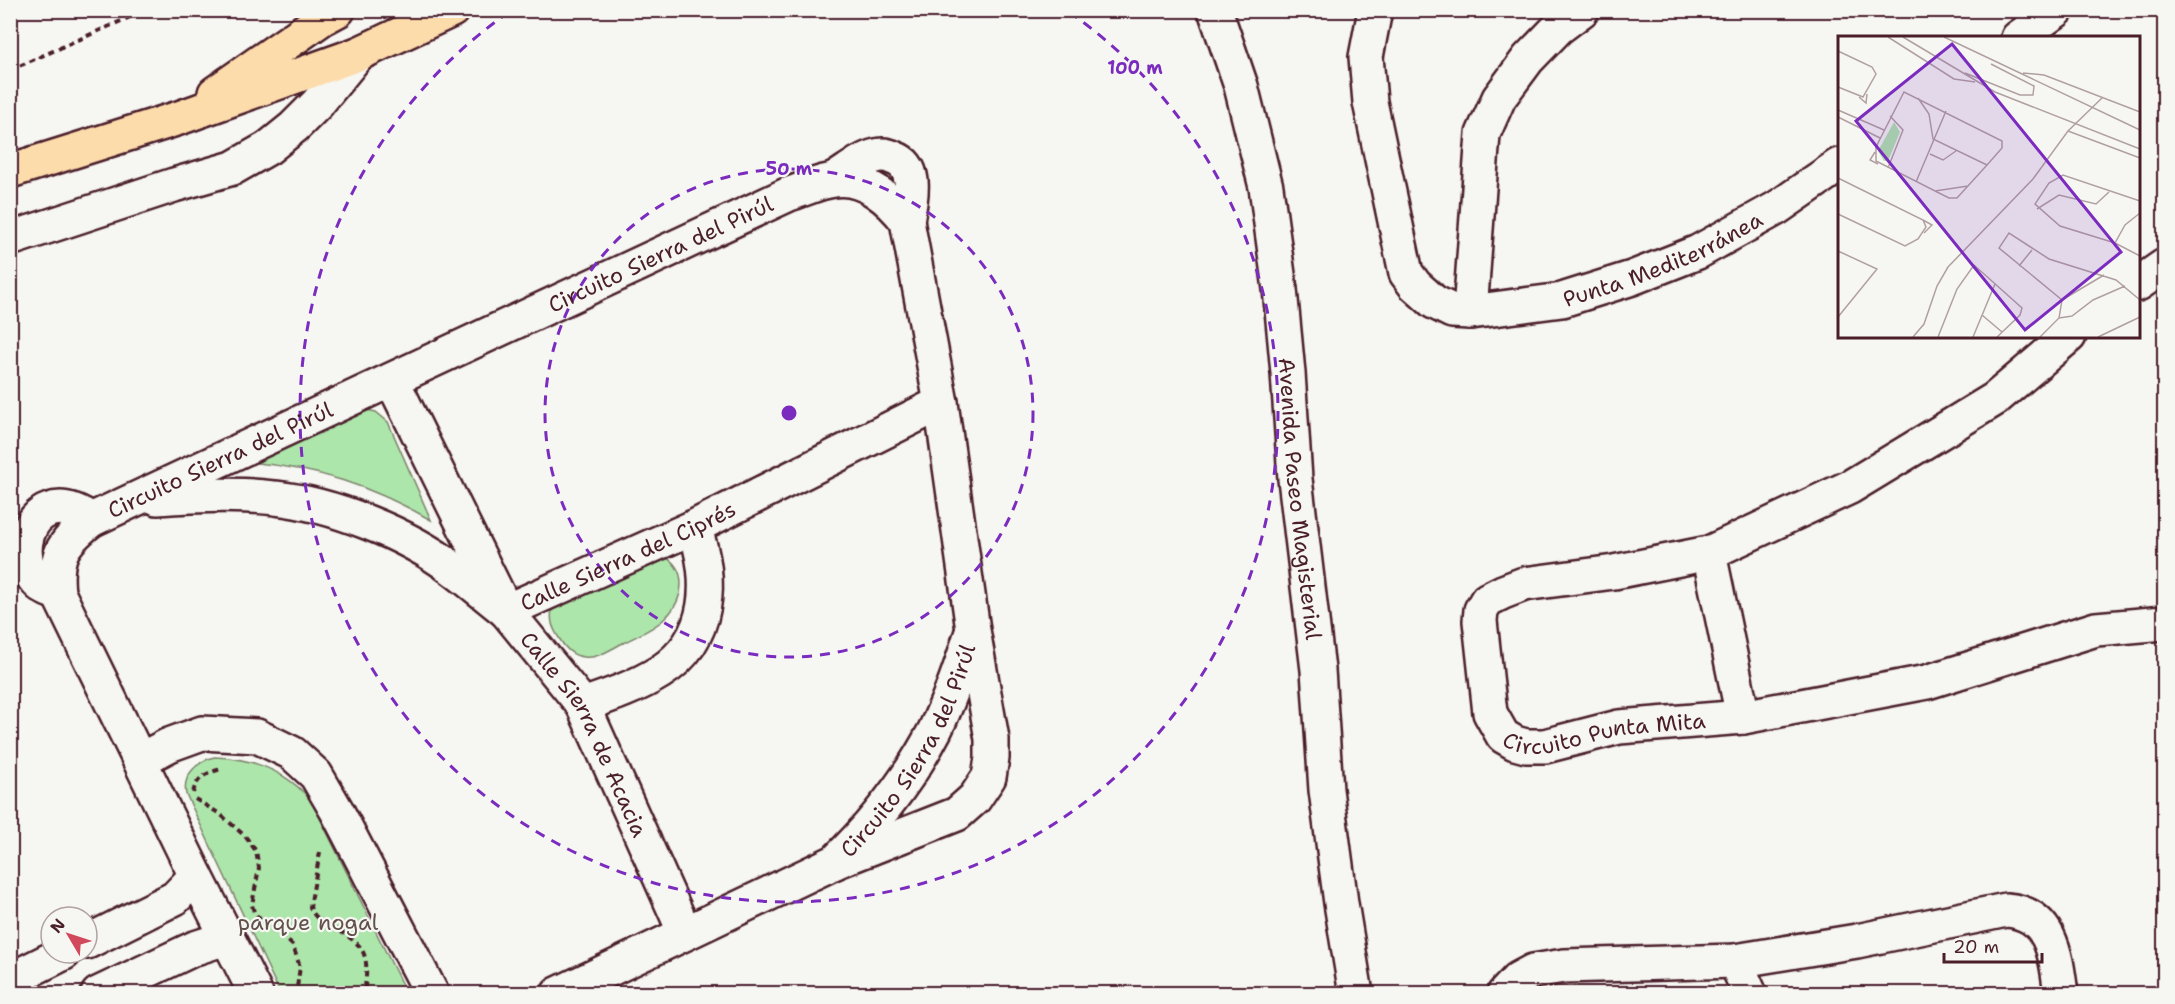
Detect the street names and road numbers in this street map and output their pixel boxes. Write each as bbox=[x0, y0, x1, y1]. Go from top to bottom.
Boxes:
street label: Circuito Sierra del Pirúl bbox=[543, 189, 778, 319]
street label: Punta Mediterránea bbox=[1559, 204, 1768, 313]
street label: Avenida Paseo Magisterial bbox=[1272, 356, 1329, 642]
street label: Circuito Sierra del Pirúl bbox=[103, 395, 338, 525]
street label: Calle Sierra del Ciprés bbox=[515, 494, 740, 617]
street label: Calle Sierra de Acacia bbox=[514, 625, 655, 842]
street label: Circuito Sierra del Pirúl bbox=[834, 640, 982, 863]
street label: Circuito Punta Mita bbox=[1497, 706, 1707, 761]

